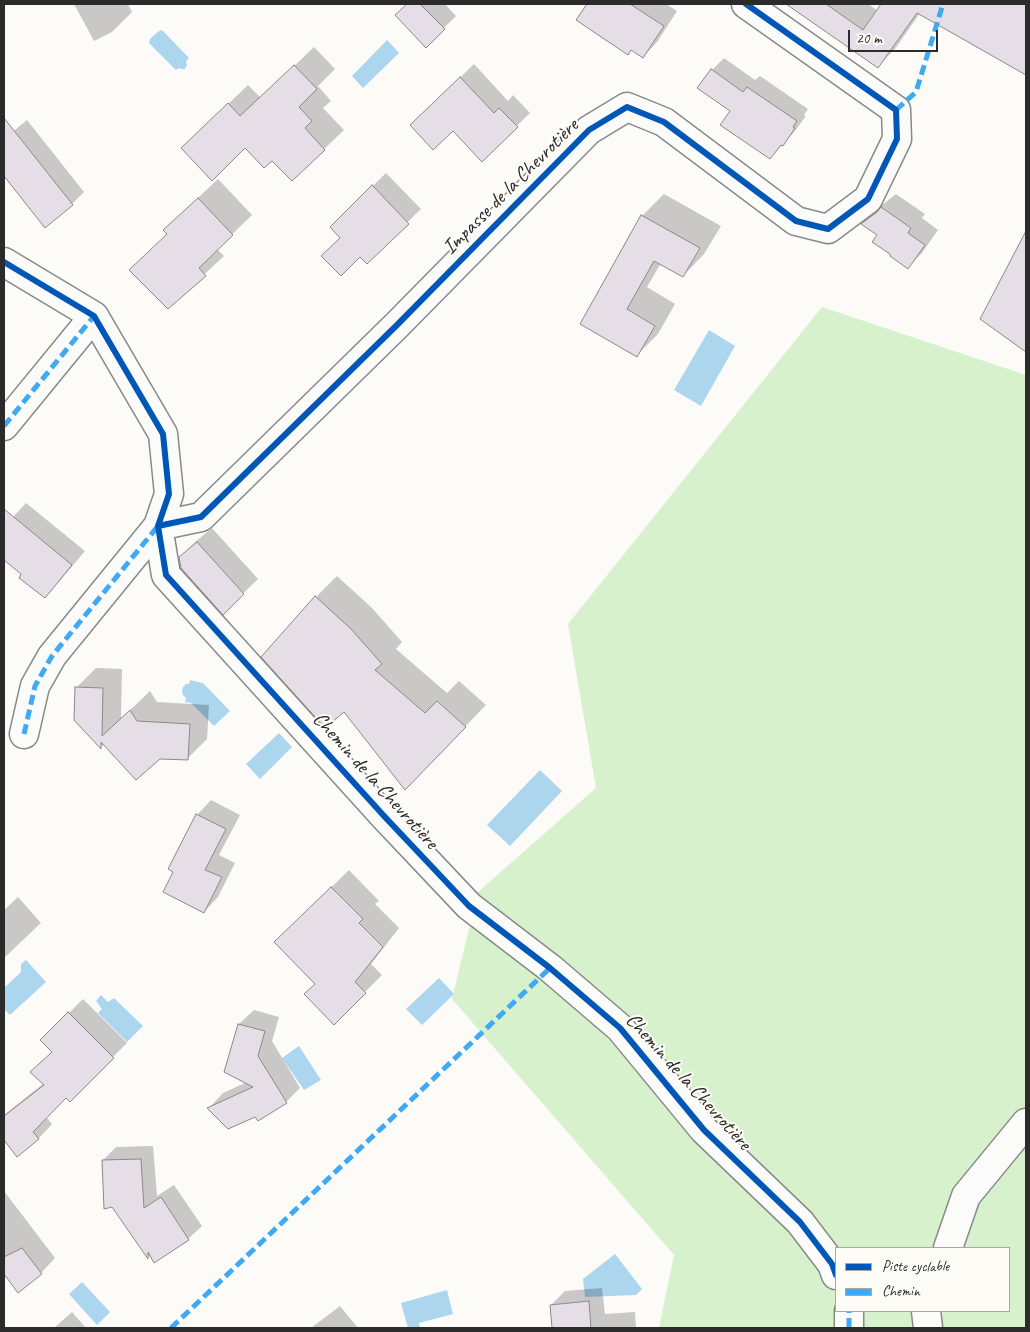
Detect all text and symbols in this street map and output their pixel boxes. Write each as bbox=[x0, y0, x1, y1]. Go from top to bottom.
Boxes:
scale bar bbox=[850, 20, 940, 52]
text: 20 m bbox=[856, 29, 882, 48]
street label: Impasse de la Chevrotière bbox=[438, 114, 584, 260]
street label: Chemin de la Chevrotière bbox=[307, 707, 443, 855]
street label: Chemin de la Chevrotière bbox=[620, 1008, 756, 1156]
legend bbox=[835, 1247, 1010, 1312]
text: Piste cyclable bbox=[882, 1257, 949, 1276]
text: Chemin bbox=[882, 1282, 920, 1301]

